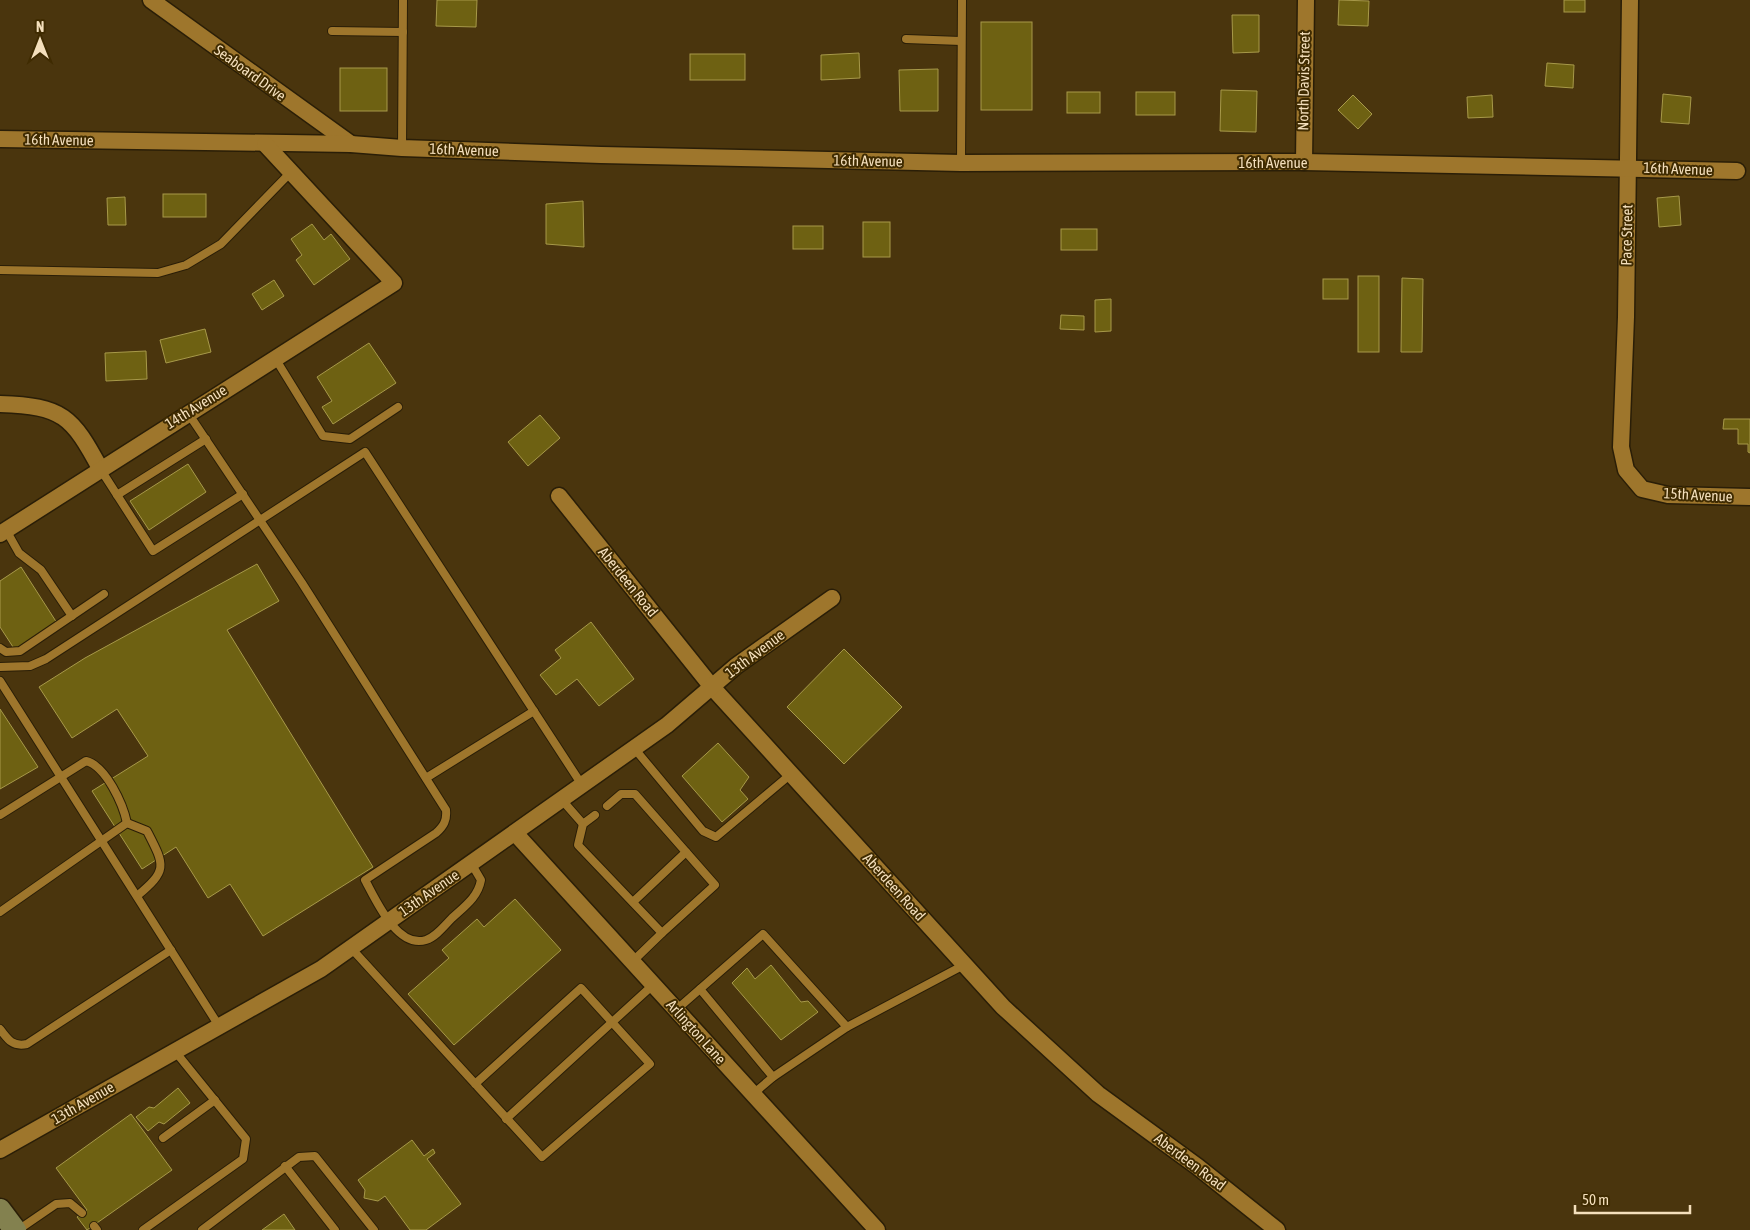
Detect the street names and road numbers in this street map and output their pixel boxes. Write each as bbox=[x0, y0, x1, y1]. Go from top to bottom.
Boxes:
street label: North Davis Street bbox=[1294, 31, 1313, 131]
street label: Seaboard Drive bbox=[211, 41, 289, 104]
street label: 16th Avenue bbox=[24, 130, 94, 149]
street label: 16th Avenue bbox=[429, 140, 499, 159]
street label: 16th Avenue bbox=[833, 151, 903, 170]
street label: 16th Avenue bbox=[1238, 154, 1308, 171]
street label: 16th Avenue bbox=[1643, 159, 1713, 178]
street label: Pace Street bbox=[1617, 204, 1636, 266]
street label: 14th Avenue bbox=[162, 381, 230, 432]
street label: 15th Avenue bbox=[1663, 484, 1733, 505]
street label: Aberdeen Road bbox=[595, 544, 662, 620]
street label: 13th Avenue bbox=[722, 626, 788, 681]
street label: Aberdeen Road bbox=[860, 850, 929, 924]
street label: 13th Avenue bbox=[395, 866, 462, 919]
street label: Arlington Lane bbox=[663, 996, 730, 1067]
street label: 13th Avenue bbox=[49, 1078, 117, 1127]
street label: Aberdeen Road bbox=[1152, 1129, 1229, 1194]

